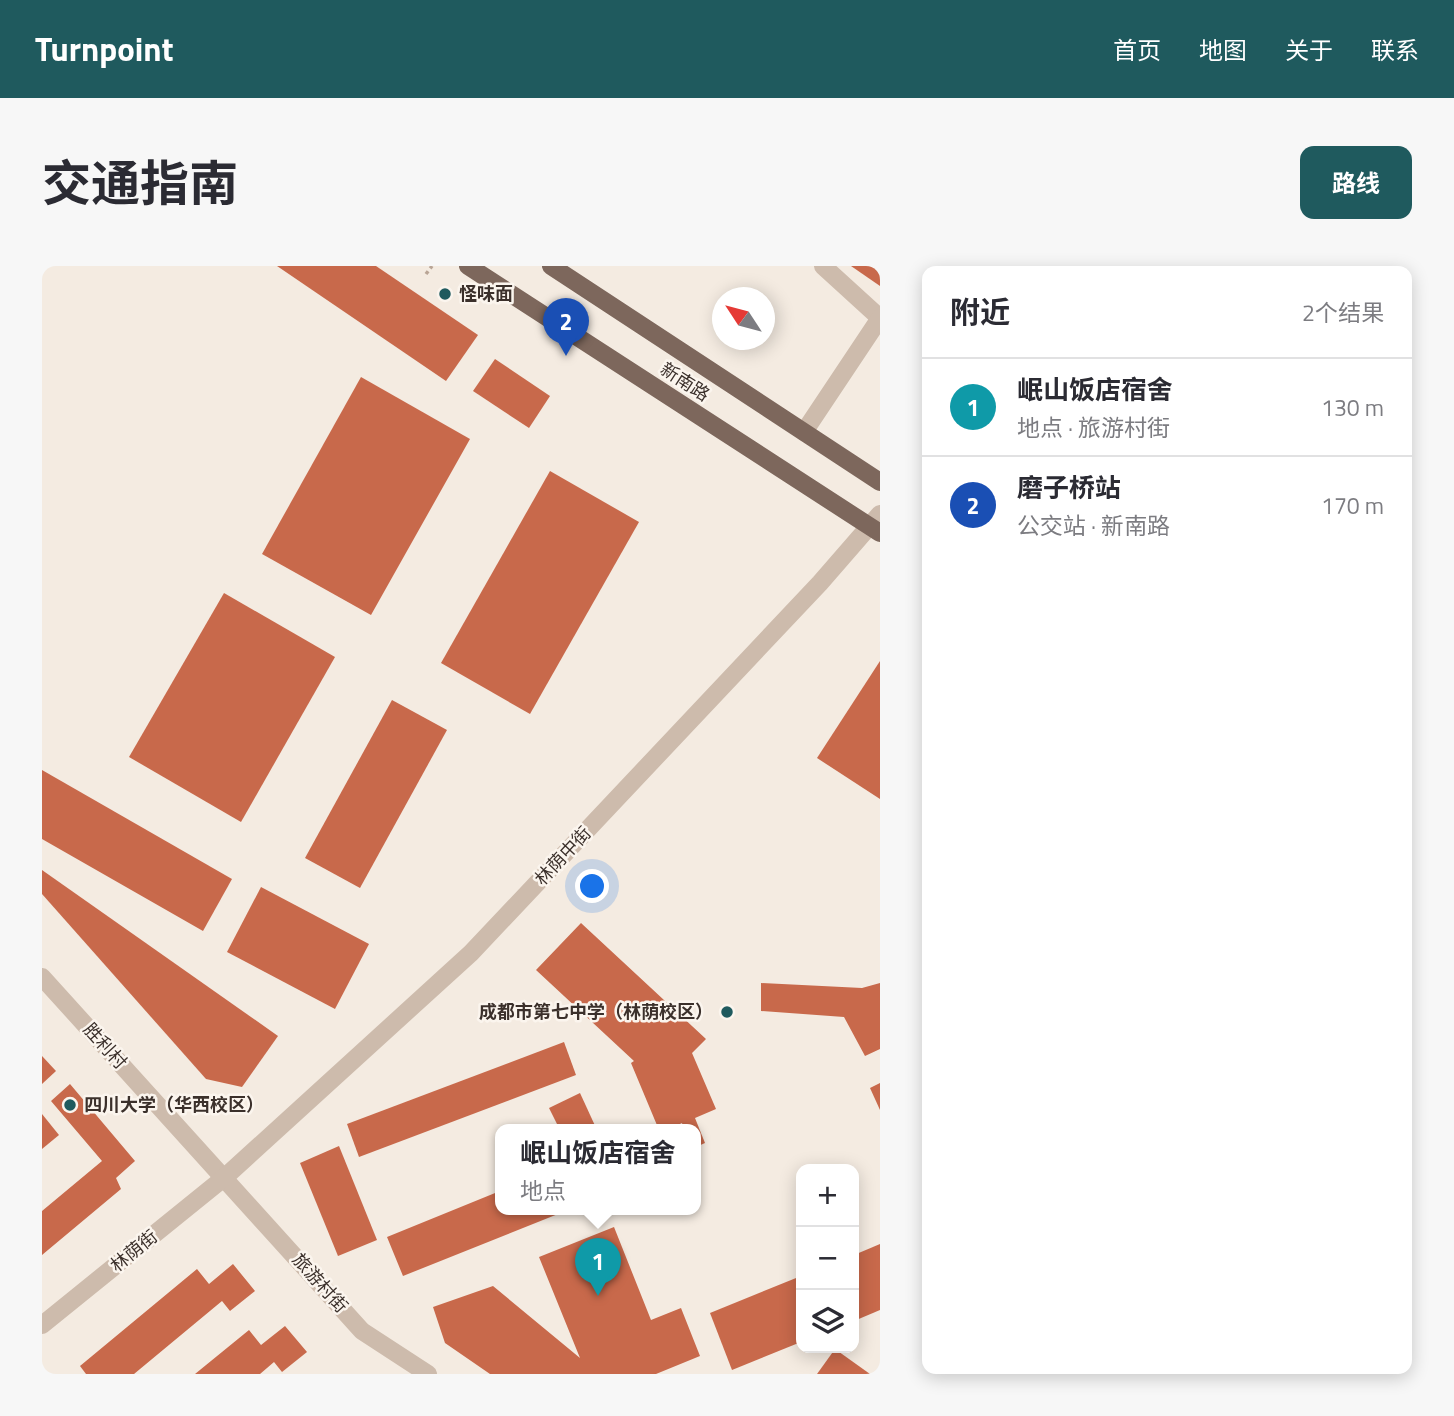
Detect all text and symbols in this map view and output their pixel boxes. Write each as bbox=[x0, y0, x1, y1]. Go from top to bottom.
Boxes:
text: Turnpoint bbox=[35, 24, 174, 74]
text: 首页 bbox=[1113, 32, 1161, 68]
text: 地图 bbox=[1199, 32, 1247, 68]
text: 关于 bbox=[1285, 32, 1333, 68]
text: 联系 bbox=[1371, 32, 1419, 68]
text: 交通指南 bbox=[42, 145, 238, 220]
button: 路线 bbox=[1300, 146, 1412, 219]
place label: 怪味面 bbox=[459, 280, 513, 307]
marker: 怪味面 bbox=[437, 286, 453, 302]
north arrow bbox=[712, 287, 775, 350]
text: 附近 bbox=[950, 289, 1010, 335]
text: 2个结果 bbox=[1302, 295, 1384, 330]
pin: 2 bbox=[543, 298, 589, 356]
street label: 新南路 bbox=[655, 356, 715, 408]
text: 岷山饭店宿舍 bbox=[1017, 370, 1173, 409]
text: 1 bbox=[967, 390, 979, 425]
text: 130 m bbox=[1321, 390, 1384, 425]
text: 地点 · 旅游村街 bbox=[1017, 410, 1170, 445]
text: 磨子桥站 bbox=[1017, 468, 1121, 507]
text: 2 bbox=[967, 488, 979, 523]
text: 170 m bbox=[1321, 488, 1384, 523]
text: 公交站 · 新南路 bbox=[1017, 508, 1170, 543]
street label: 林荫中街 bbox=[528, 820, 597, 891]
your location bbox=[575, 869, 609, 903]
place label: 成都市第七中学（林荫校区） bbox=[479, 998, 713, 1025]
marker: 成都市第七中学（林荫校区） bbox=[719, 1004, 735, 1020]
street label: 胜利村 bbox=[77, 1017, 133, 1075]
place label: 四川大学（华西校区） bbox=[84, 1091, 264, 1118]
marker: 四川大学（华西校区） bbox=[62, 1097, 78, 1113]
popup bbox=[495, 1124, 701, 1215]
text: 岷山饭店宿舍 bbox=[520, 1133, 676, 1172]
map controls bbox=[796, 1164, 859, 1353]
button: + bbox=[796, 1164, 859, 1227]
text: 地点 bbox=[520, 1173, 566, 1208]
street label: 林荫街 bbox=[104, 1223, 163, 1278]
button: − bbox=[796, 1227, 859, 1290]
pin: 1 bbox=[575, 1238, 621, 1296]
street label: 旅游村街 bbox=[286, 1247, 354, 1318]
button: layers bbox=[796, 1290, 859, 1353]

